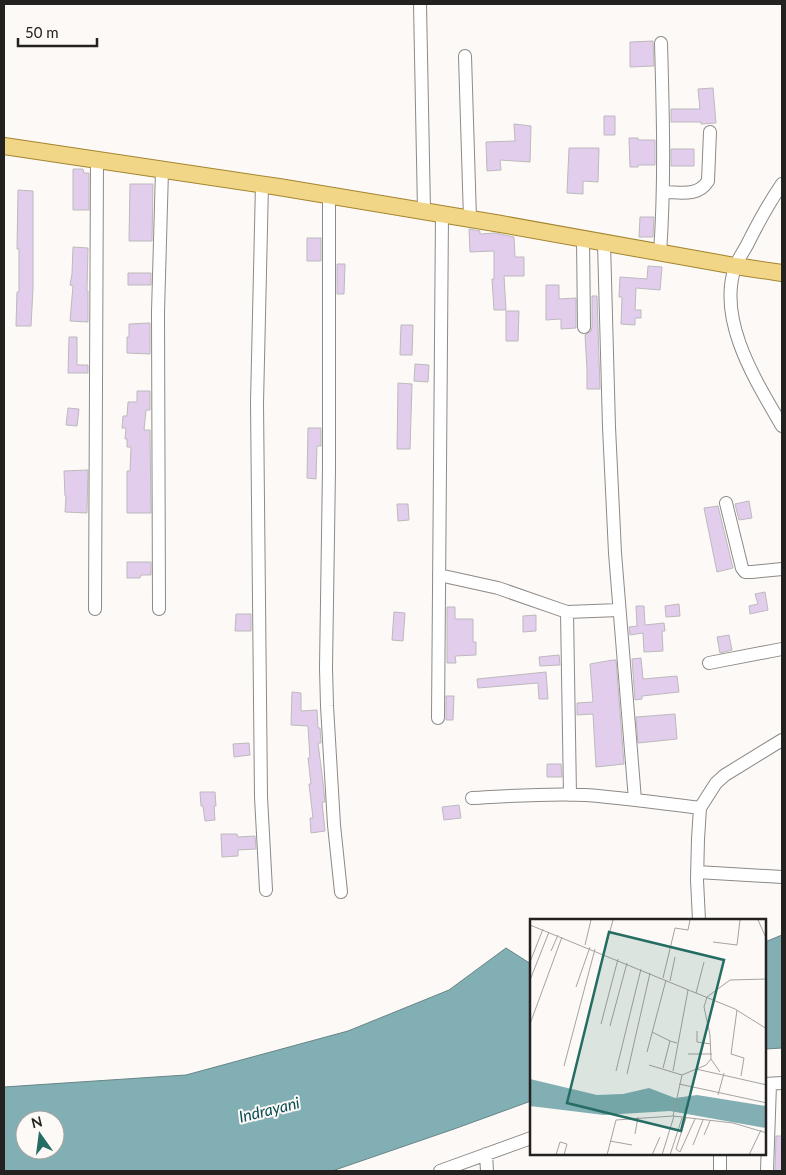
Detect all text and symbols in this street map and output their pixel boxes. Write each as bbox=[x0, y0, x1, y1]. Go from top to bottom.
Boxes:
scale bar bbox=[18, 15, 96, 47]
text: 50 m bbox=[25, 23, 59, 41]
inset map bbox=[530, 919, 766, 1155]
water label: Indrayani bbox=[237, 1092, 302, 1126]
north arrow bbox=[15, 1110, 65, 1160]
text: N bbox=[29, 1112, 44, 1131]

